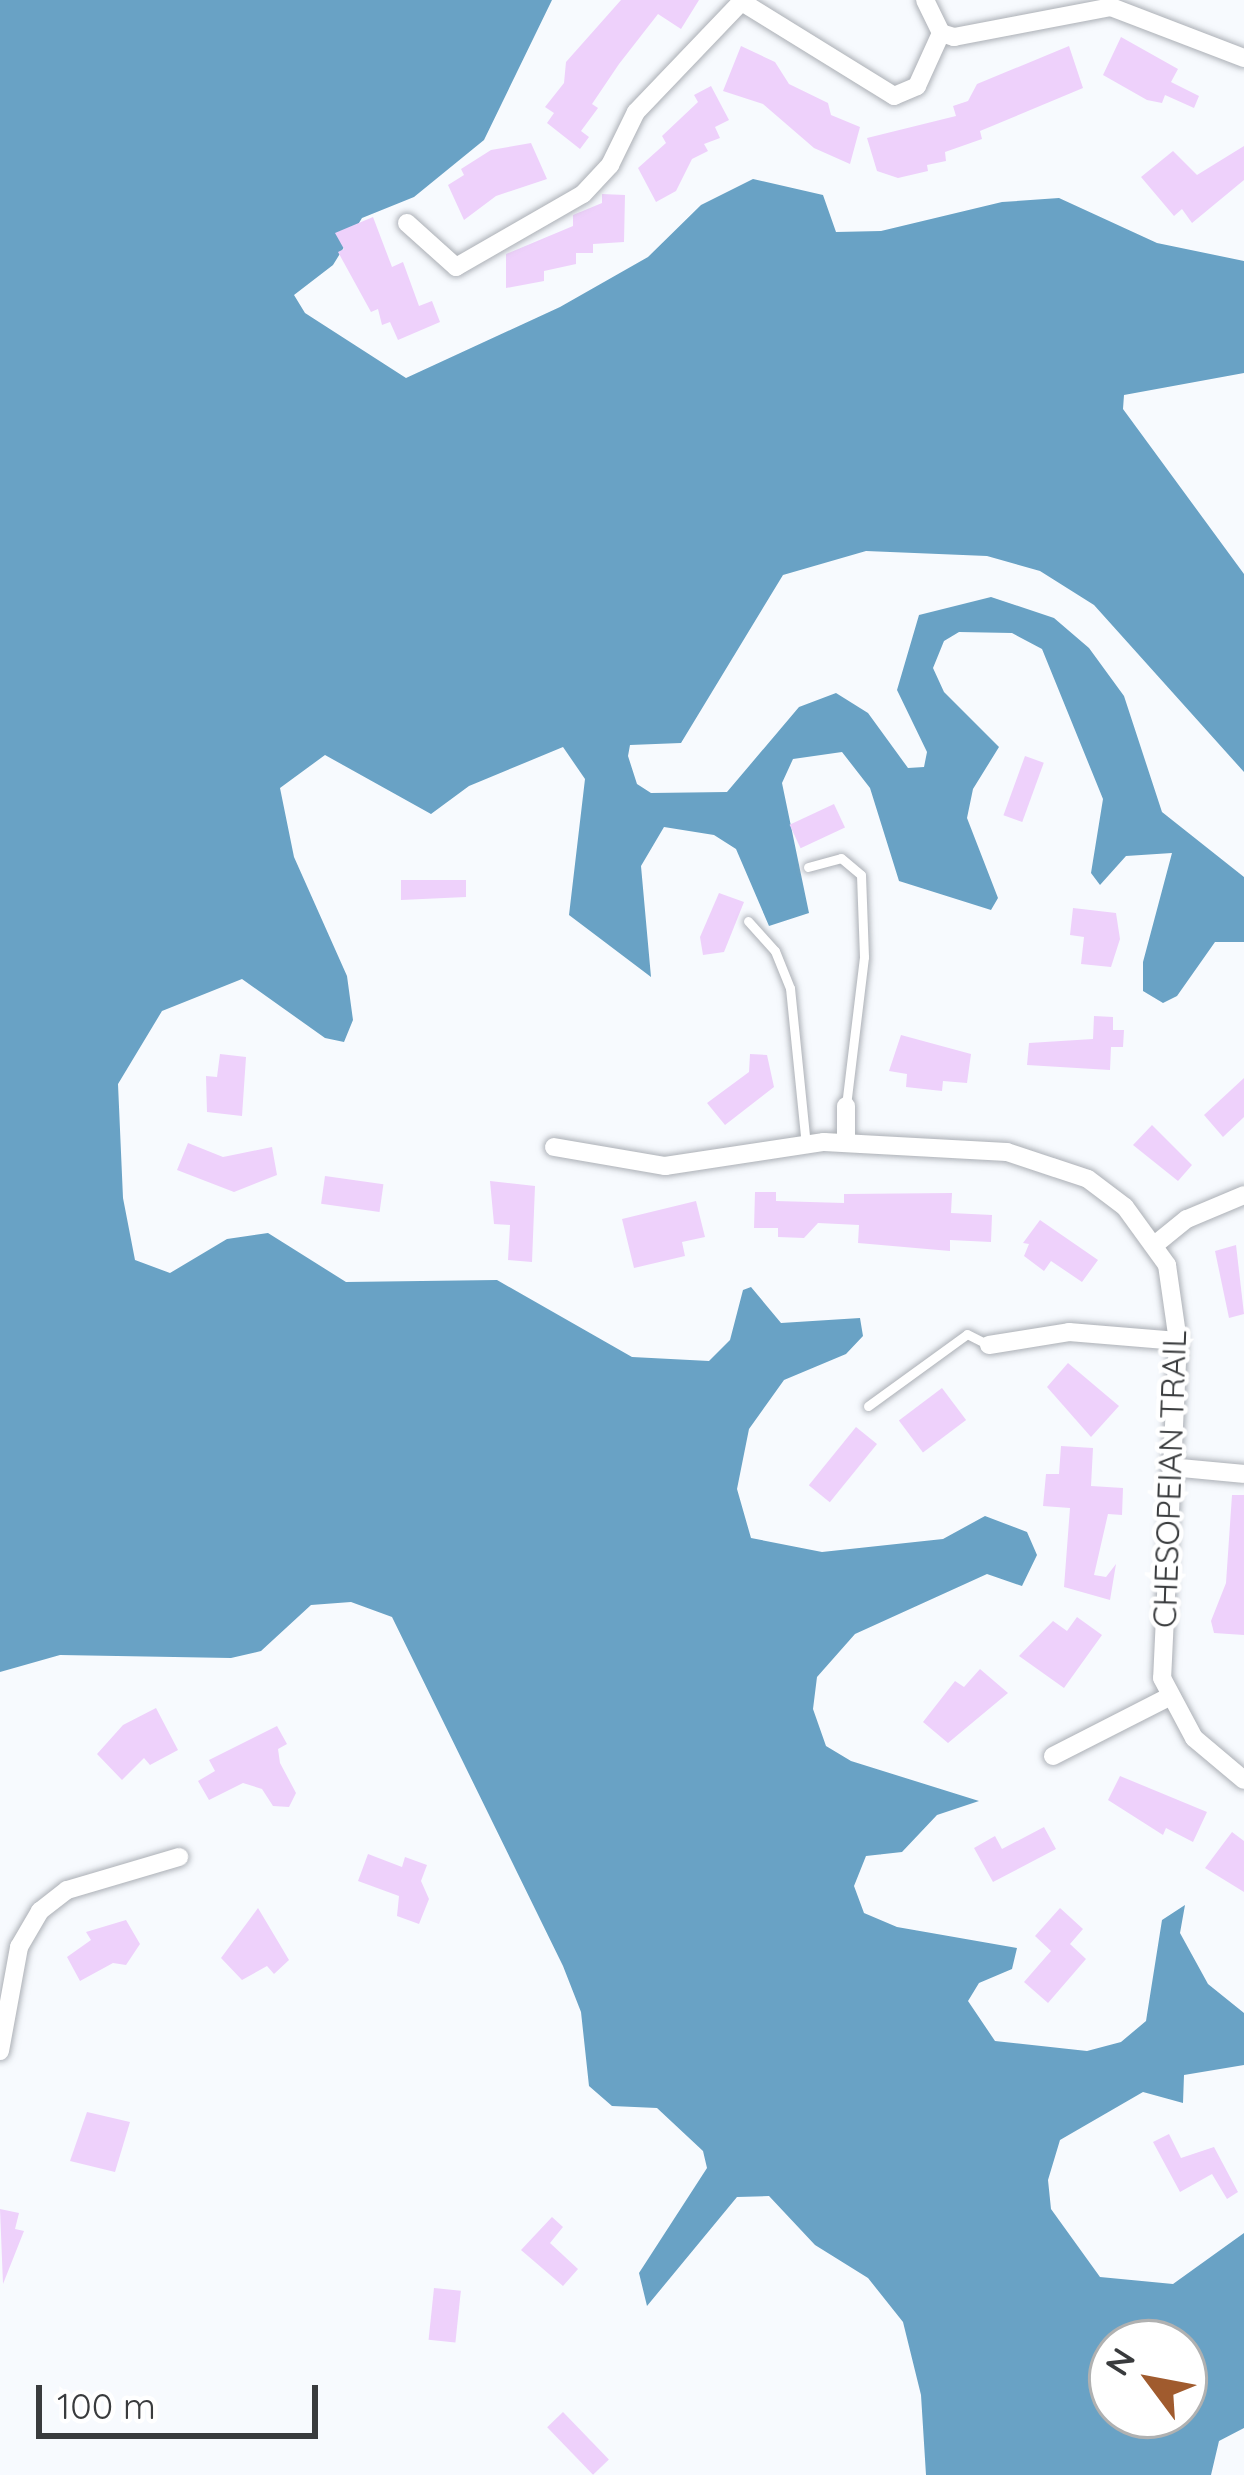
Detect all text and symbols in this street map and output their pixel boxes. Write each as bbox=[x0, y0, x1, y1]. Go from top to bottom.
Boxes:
street label: CHESOPEIAN TRAIL bbox=[1144, 1329, 1194, 1629]
north arrow bbox=[1088, 2319, 1208, 2439]
text: N bbox=[1096, 2340, 1143, 2382]
scale bar bbox=[42, 2361, 324, 2435]
text: 100 m bbox=[57, 2383, 156, 2428]

